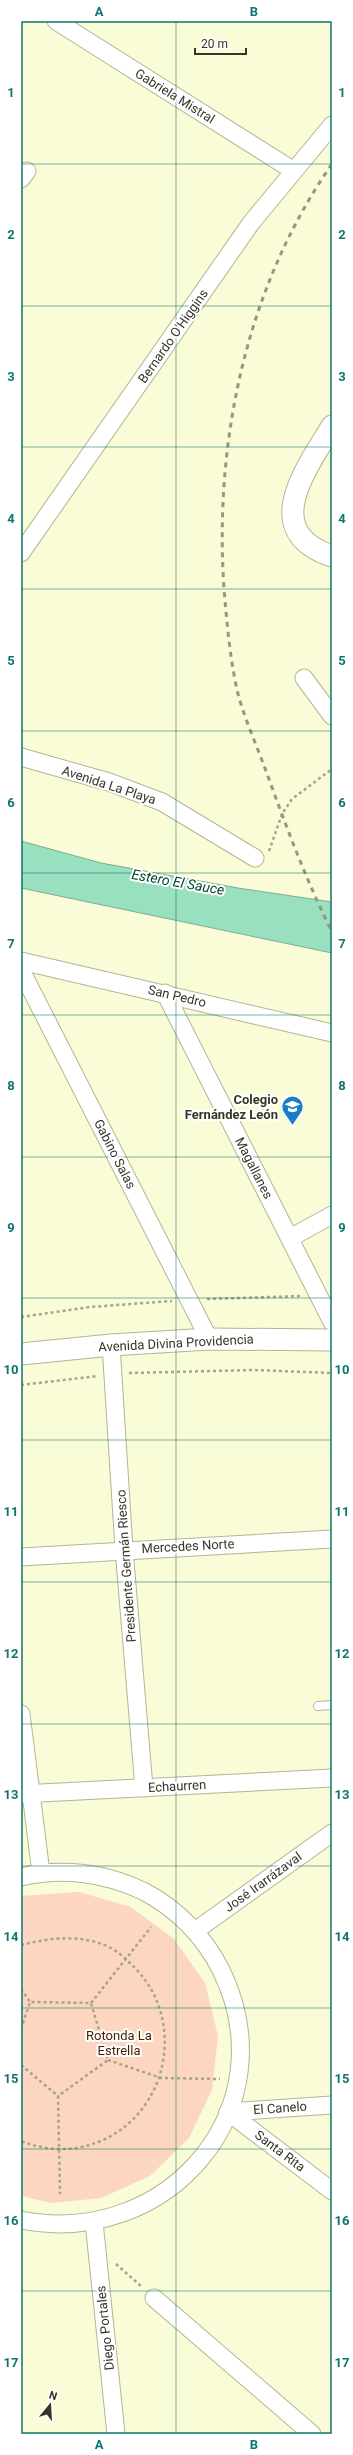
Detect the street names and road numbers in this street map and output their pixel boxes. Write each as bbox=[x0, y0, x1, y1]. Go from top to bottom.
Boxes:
street label: Gabriela Mistral bbox=[132, 66, 218, 126]
street label: Bernardo O'Higgins bbox=[135, 286, 211, 386]
street label: Avenida La Playa bbox=[60, 763, 158, 807]
street label: San Pedro bbox=[146, 982, 208, 1010]
street label: Gabino Salas bbox=[91, 1117, 139, 1191]
street label: Magallanes bbox=[232, 1135, 276, 1201]
street label: Avenida Divina Providencia bbox=[98, 1331, 254, 1355]
street label: Presidente Germán Riesco bbox=[113, 1489, 139, 1643]
street label: Mercedes Norte bbox=[141, 1536, 235, 1556]
street label: Echaurren bbox=[148, 1777, 206, 1795]
street label: José Irarrázaval bbox=[222, 1849, 304, 1915]
street label: El Canelo bbox=[253, 2099, 307, 2117]
street label: Santa Rita bbox=[252, 2127, 308, 2175]
street label: Diego Portales bbox=[93, 2285, 117, 2371]

